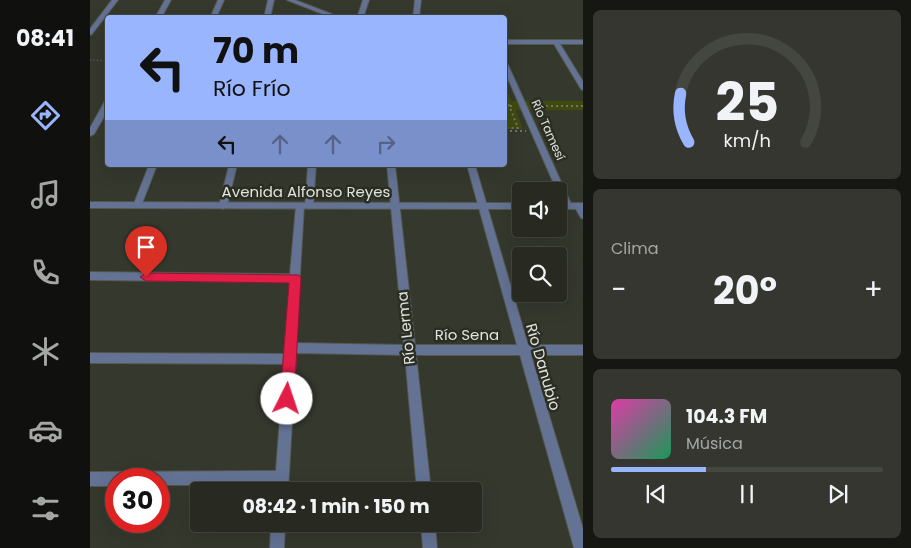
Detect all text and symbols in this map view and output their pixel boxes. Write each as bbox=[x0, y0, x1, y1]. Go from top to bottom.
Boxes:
text: 08:41 bbox=[16, 23, 74, 54]
text: 70 m bbox=[213, 26, 299, 75]
icon: left bbox=[130, 35, 195, 100]
text: 25 bbox=[715, 66, 779, 139]
text: Río Frío bbox=[213, 73, 291, 104]
street label: Río Tamesí bbox=[528, 97, 569, 163]
icon: directions bbox=[28, 98, 63, 133]
text: km/h bbox=[723, 128, 771, 153]
icon: left bbox=[213, 130, 241, 158]
icon: ahead bbox=[266, 130, 294, 158]
icon: ahead bbox=[319, 130, 347, 158]
icon: right bbox=[372, 130, 400, 158]
icon: music bbox=[28, 177, 63, 212]
street label: Avenida Alfonso Reyes bbox=[222, 181, 391, 202]
map controls bbox=[512, 182, 567, 302]
button: sound bbox=[512, 182, 567, 237]
pin bbox=[125, 226, 167, 277]
icon: arrive bbox=[132, 233, 160, 261]
text: Clima bbox=[611, 237, 659, 260]
button: search bbox=[512, 247, 567, 302]
icon: phone bbox=[28, 255, 63, 290]
text: 20° bbox=[713, 264, 777, 317]
text: − bbox=[611, 270, 626, 309]
text: + bbox=[864, 270, 883, 309]
street label: Río Lerma bbox=[391, 290, 420, 366]
street label: Río Danubio bbox=[521, 321, 566, 413]
street label: Río Sena bbox=[435, 324, 499, 345]
icon: climate bbox=[28, 334, 63, 369]
position arrow bbox=[260, 372, 312, 424]
text: 104.3 FM bbox=[686, 403, 767, 430]
icon: car bbox=[28, 413, 63, 448]
text: Música bbox=[686, 432, 743, 455]
speed limit sign: 30 bbox=[105, 468, 170, 533]
icon: previous bbox=[642, 480, 670, 508]
icon: pause bbox=[733, 480, 761, 508]
icon: next bbox=[824, 480, 852, 508]
icon: filters bbox=[28, 491, 63, 526]
text: 08:42 · 1 min · 150 m bbox=[242, 493, 430, 520]

